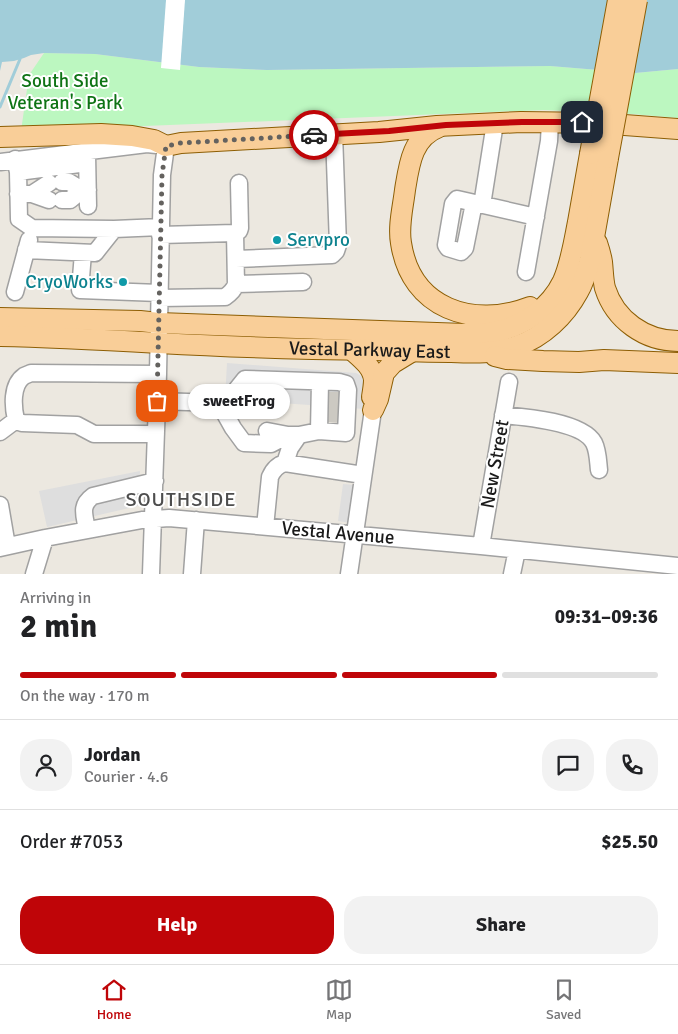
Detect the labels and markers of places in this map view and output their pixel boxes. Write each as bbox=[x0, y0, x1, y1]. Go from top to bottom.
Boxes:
pin bbox=[561, 101, 603, 143]
place label: Servpro bbox=[287, 228, 350, 252]
marker: Servpro bbox=[271, 234, 283, 246]
place label: CryoWorks bbox=[25, 270, 113, 294]
marker: CryoWorks bbox=[117, 276, 129, 288]
pin bbox=[136, 380, 178, 422]
callout: sweetFrog bbox=[187, 384, 290, 418]

